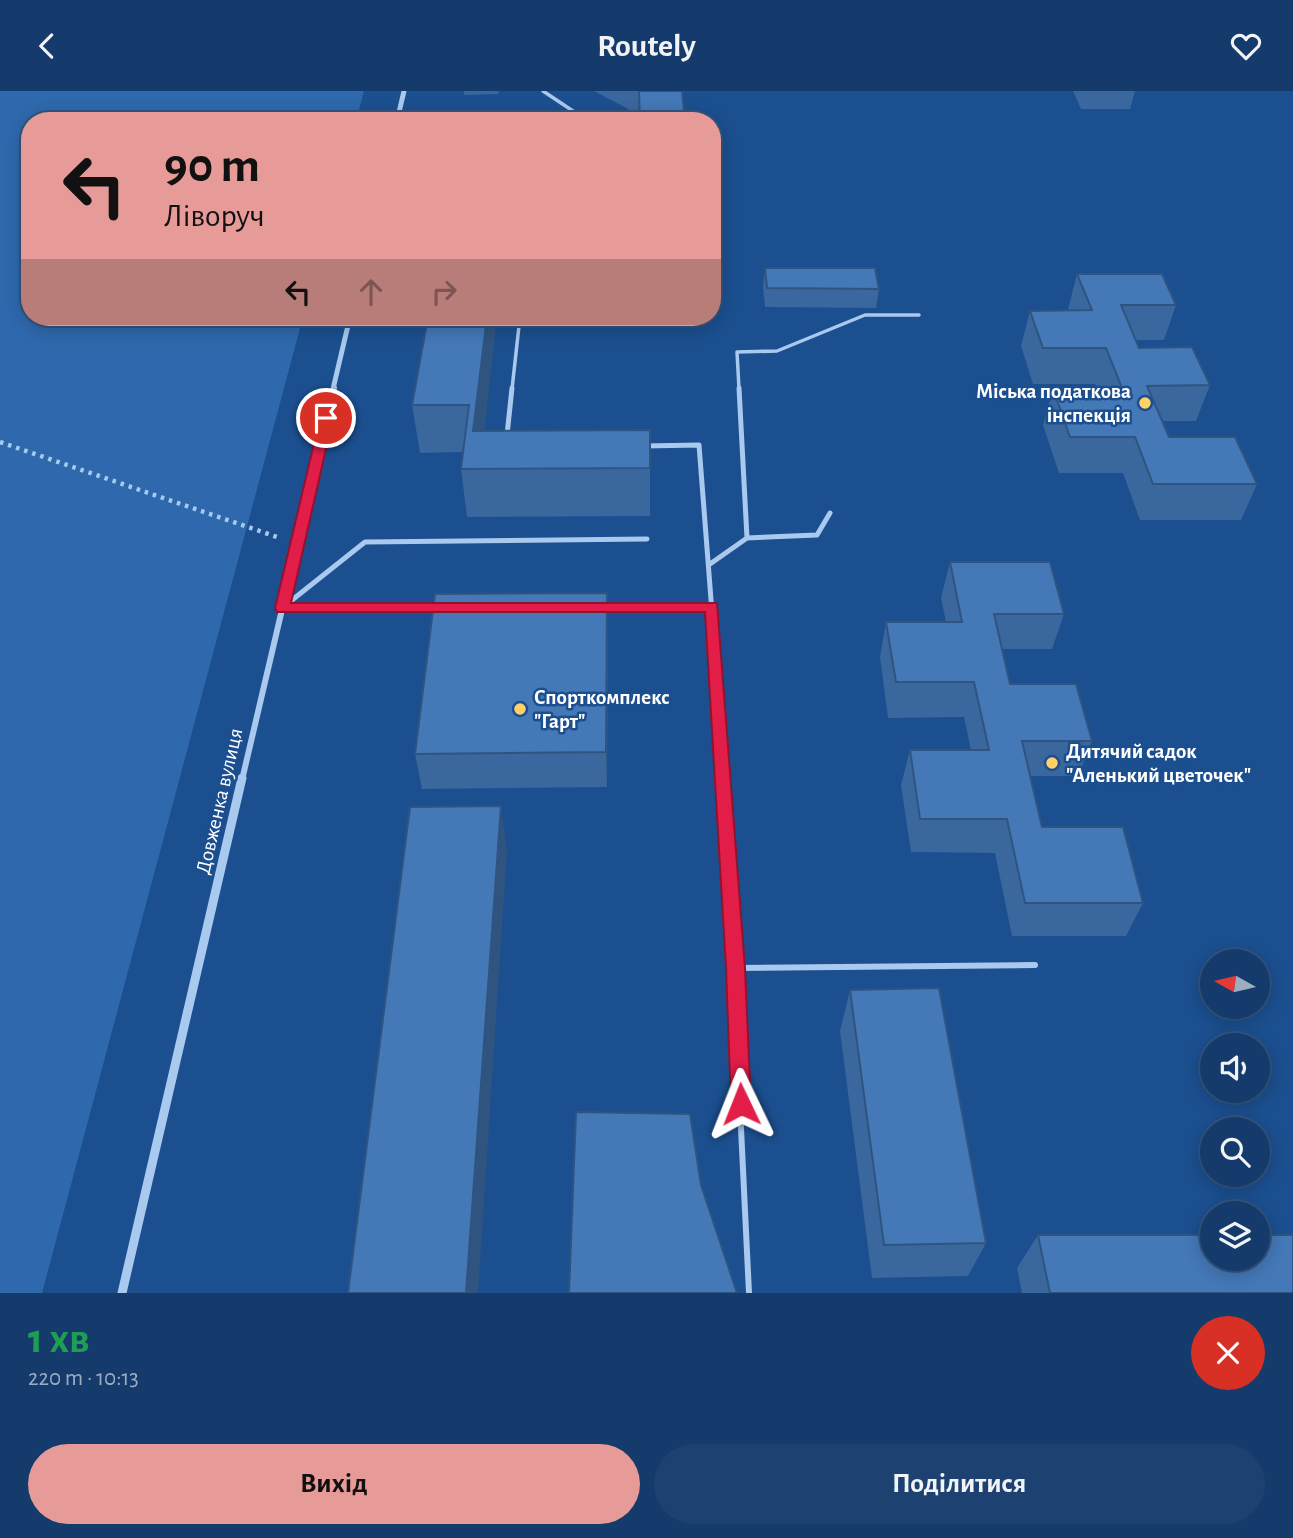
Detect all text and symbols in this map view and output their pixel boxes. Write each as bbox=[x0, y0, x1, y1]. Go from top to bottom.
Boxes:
icon: back bbox=[28, 27, 66, 65]
icon: heart bbox=[1227, 27, 1265, 65]
text: Routely bbox=[597, 30, 696, 62]
icon: left bbox=[49, 140, 140, 231]
text: 90 m bbox=[164, 142, 260, 191]
text: Ліворуч bbox=[164, 200, 265, 232]
icon: left bbox=[279, 273, 317, 311]
icon: ahead bbox=[352, 273, 390, 311]
icon: right bbox=[425, 273, 463, 311]
place label: Міська податкова інспекція bbox=[976, 381, 1131, 426]
pin bbox=[296, 388, 356, 448]
marker: Міська податкова інспекція bbox=[1137, 395, 1153, 411]
icon: arrive bbox=[307, 399, 345, 437]
place label: Спорткомплекс "Гарт" bbox=[534, 687, 670, 732]
marker: Спорткомплекс "Гарт" bbox=[512, 701, 528, 717]
street label: Довженка вулиця bbox=[192, 726, 246, 876]
place label: Дитячий садок "Аленький цветочек" bbox=[1066, 741, 1251, 786]
marker: Дитячий садок "Аленький цветочек" bbox=[1044, 755, 1060, 771]
north arrow bbox=[1200, 949, 1270, 1019]
map controls bbox=[1200, 949, 1270, 1271]
button: sound bbox=[1200, 1033, 1270, 1103]
position arrow bbox=[704, 1067, 778, 1141]
button: search bbox=[1200, 1117, 1270, 1187]
button: layers bbox=[1200, 1201, 1270, 1271]
button: close bbox=[1191, 1316, 1265, 1390]
text: 1 хв bbox=[28, 1318, 90, 1360]
text: 220 m · 10:13 bbox=[28, 1367, 139, 1390]
button: Вихід bbox=[28, 1444, 640, 1524]
button: Поділитися bbox=[654, 1444, 1265, 1524]

